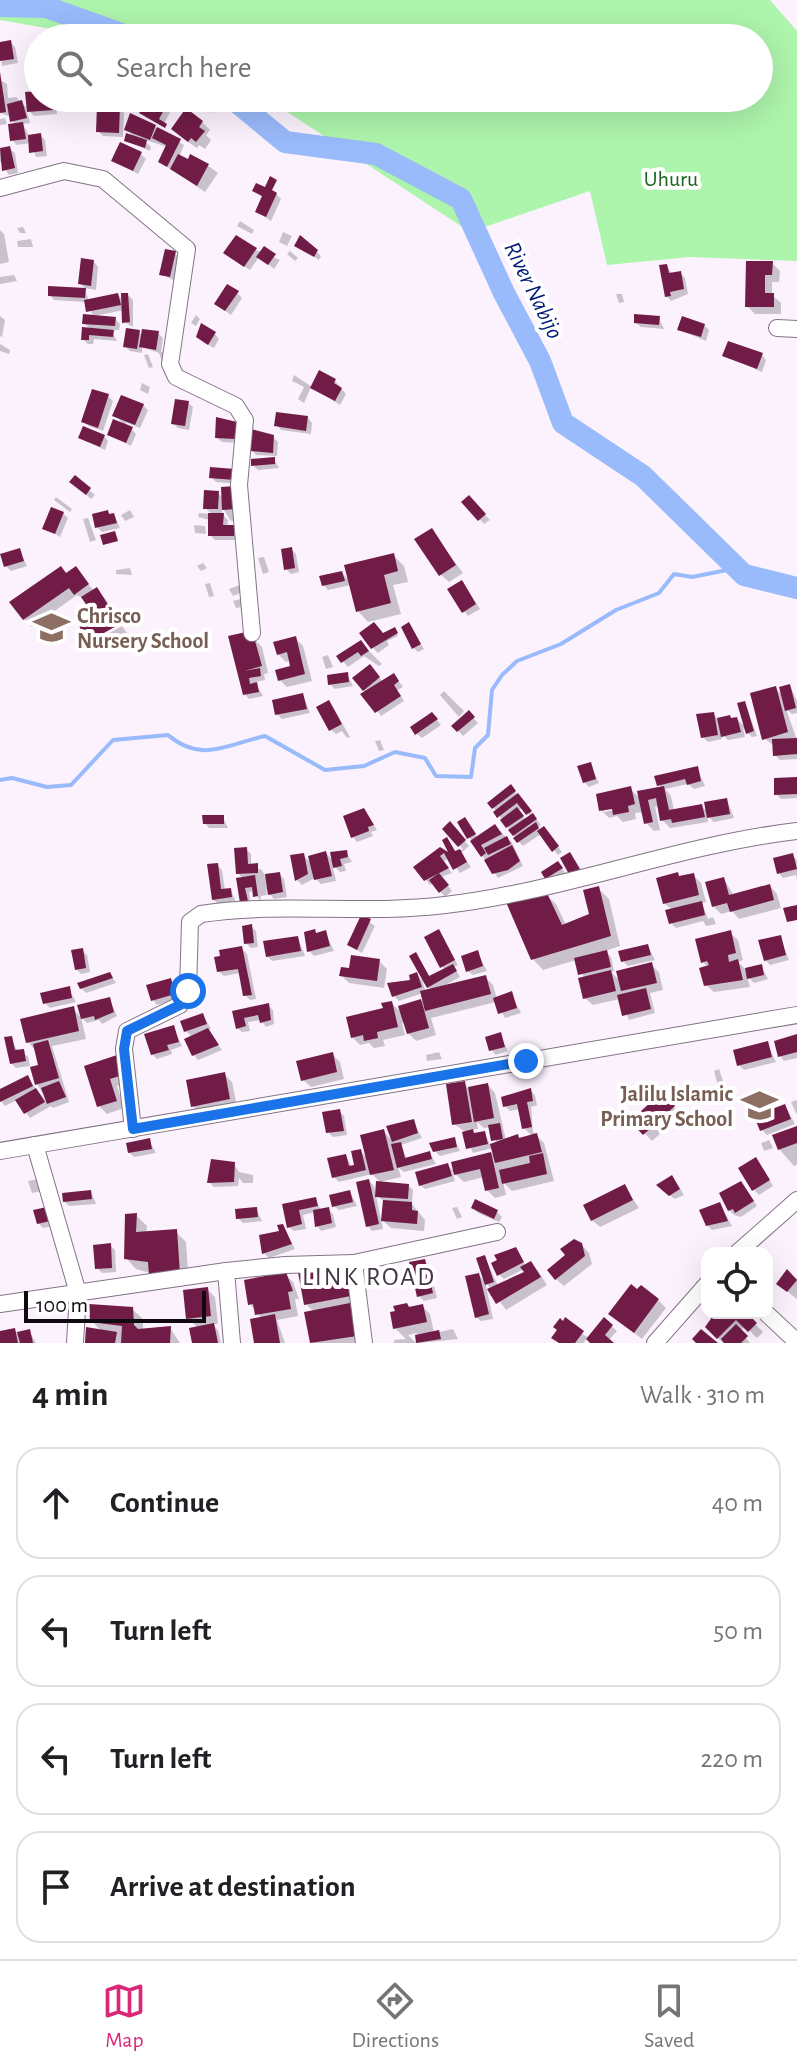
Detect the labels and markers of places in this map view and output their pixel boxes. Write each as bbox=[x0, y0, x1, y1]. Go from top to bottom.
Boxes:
place label: Chrisco Nursery School bbox=[77, 605, 209, 653]
school or university icon: Chrisco Nursery School bbox=[32, 609, 70, 647]
place label: Jalilu Islamic Primary School bbox=[600, 1083, 734, 1131]
school or university icon: Jalilu Islamic Primary School bbox=[740, 1087, 778, 1125]

